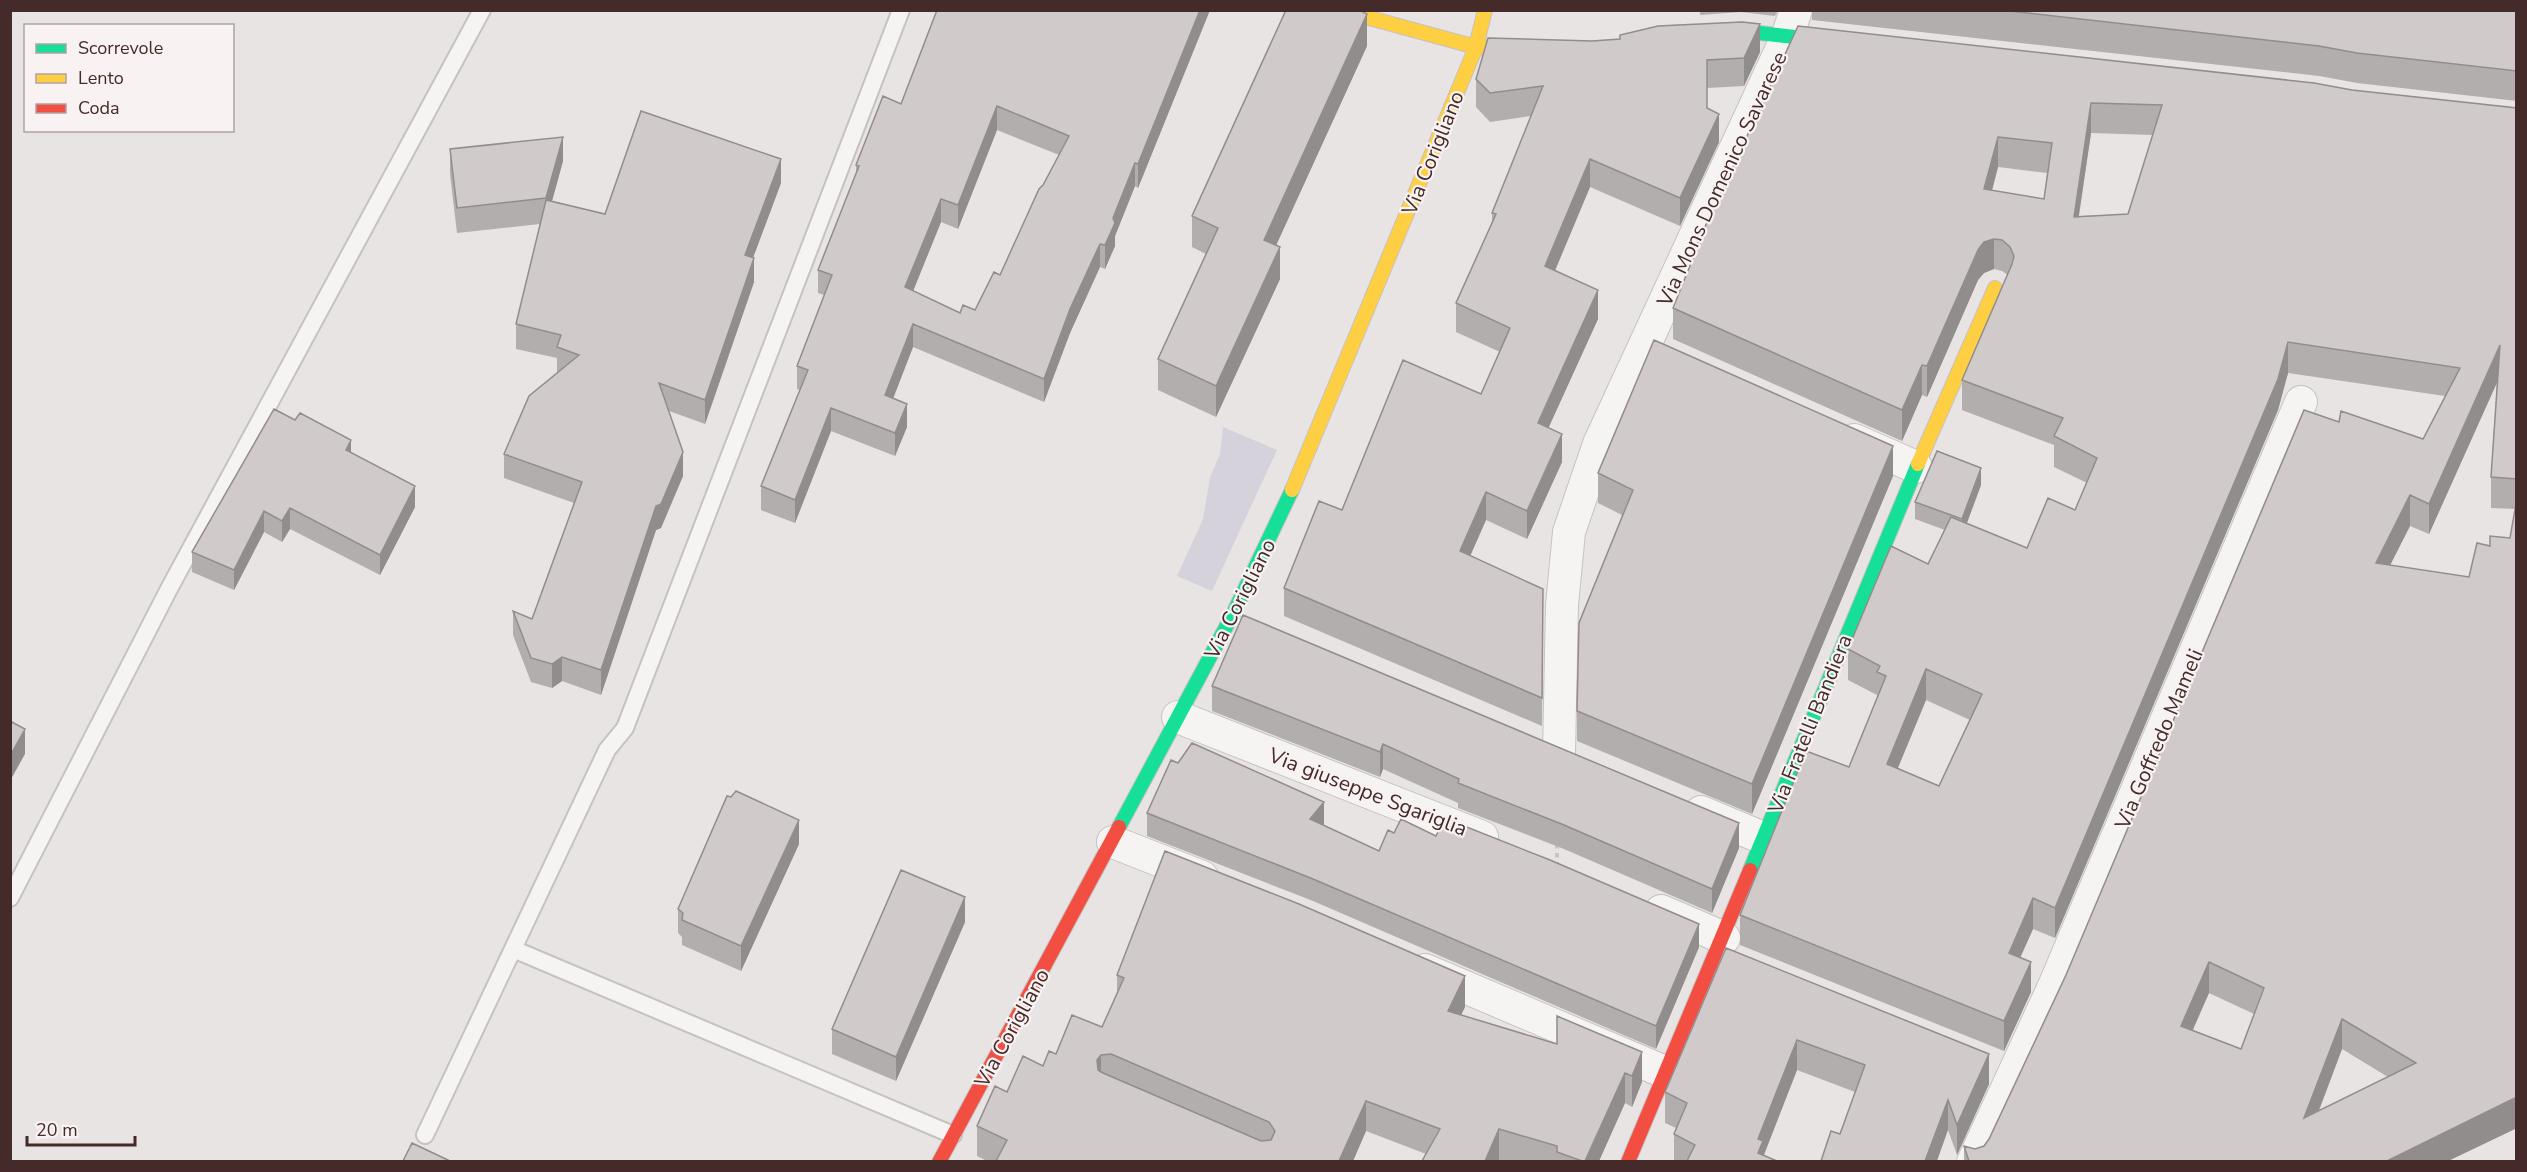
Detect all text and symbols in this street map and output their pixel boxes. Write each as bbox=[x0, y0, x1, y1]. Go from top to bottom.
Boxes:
legend bbox=[24, 24, 234, 132]
text: Scorrevole bbox=[78, 36, 163, 60]
street label: Via Mons Domenico Savarese bbox=[1650, 47, 1793, 312]
text: Lento bbox=[78, 66, 124, 90]
street label: Via Corigliano bbox=[1395, 87, 1471, 220]
text: Coda bbox=[78, 96, 120, 120]
street label: Via Corigliano bbox=[1197, 534, 1282, 665]
street label: Via Fratelli Bandiera bbox=[1761, 630, 1859, 819]
street label: Via Goffredo Mameli bbox=[2108, 644, 2210, 834]
street label: Via giuseppe Sgariglia bbox=[1264, 741, 1471, 843]
street label: Via Corigliano bbox=[967, 964, 1056, 1093]
scale bar bbox=[27, 1109, 135, 1147]
text: 20 m bbox=[36, 1118, 78, 1142]

